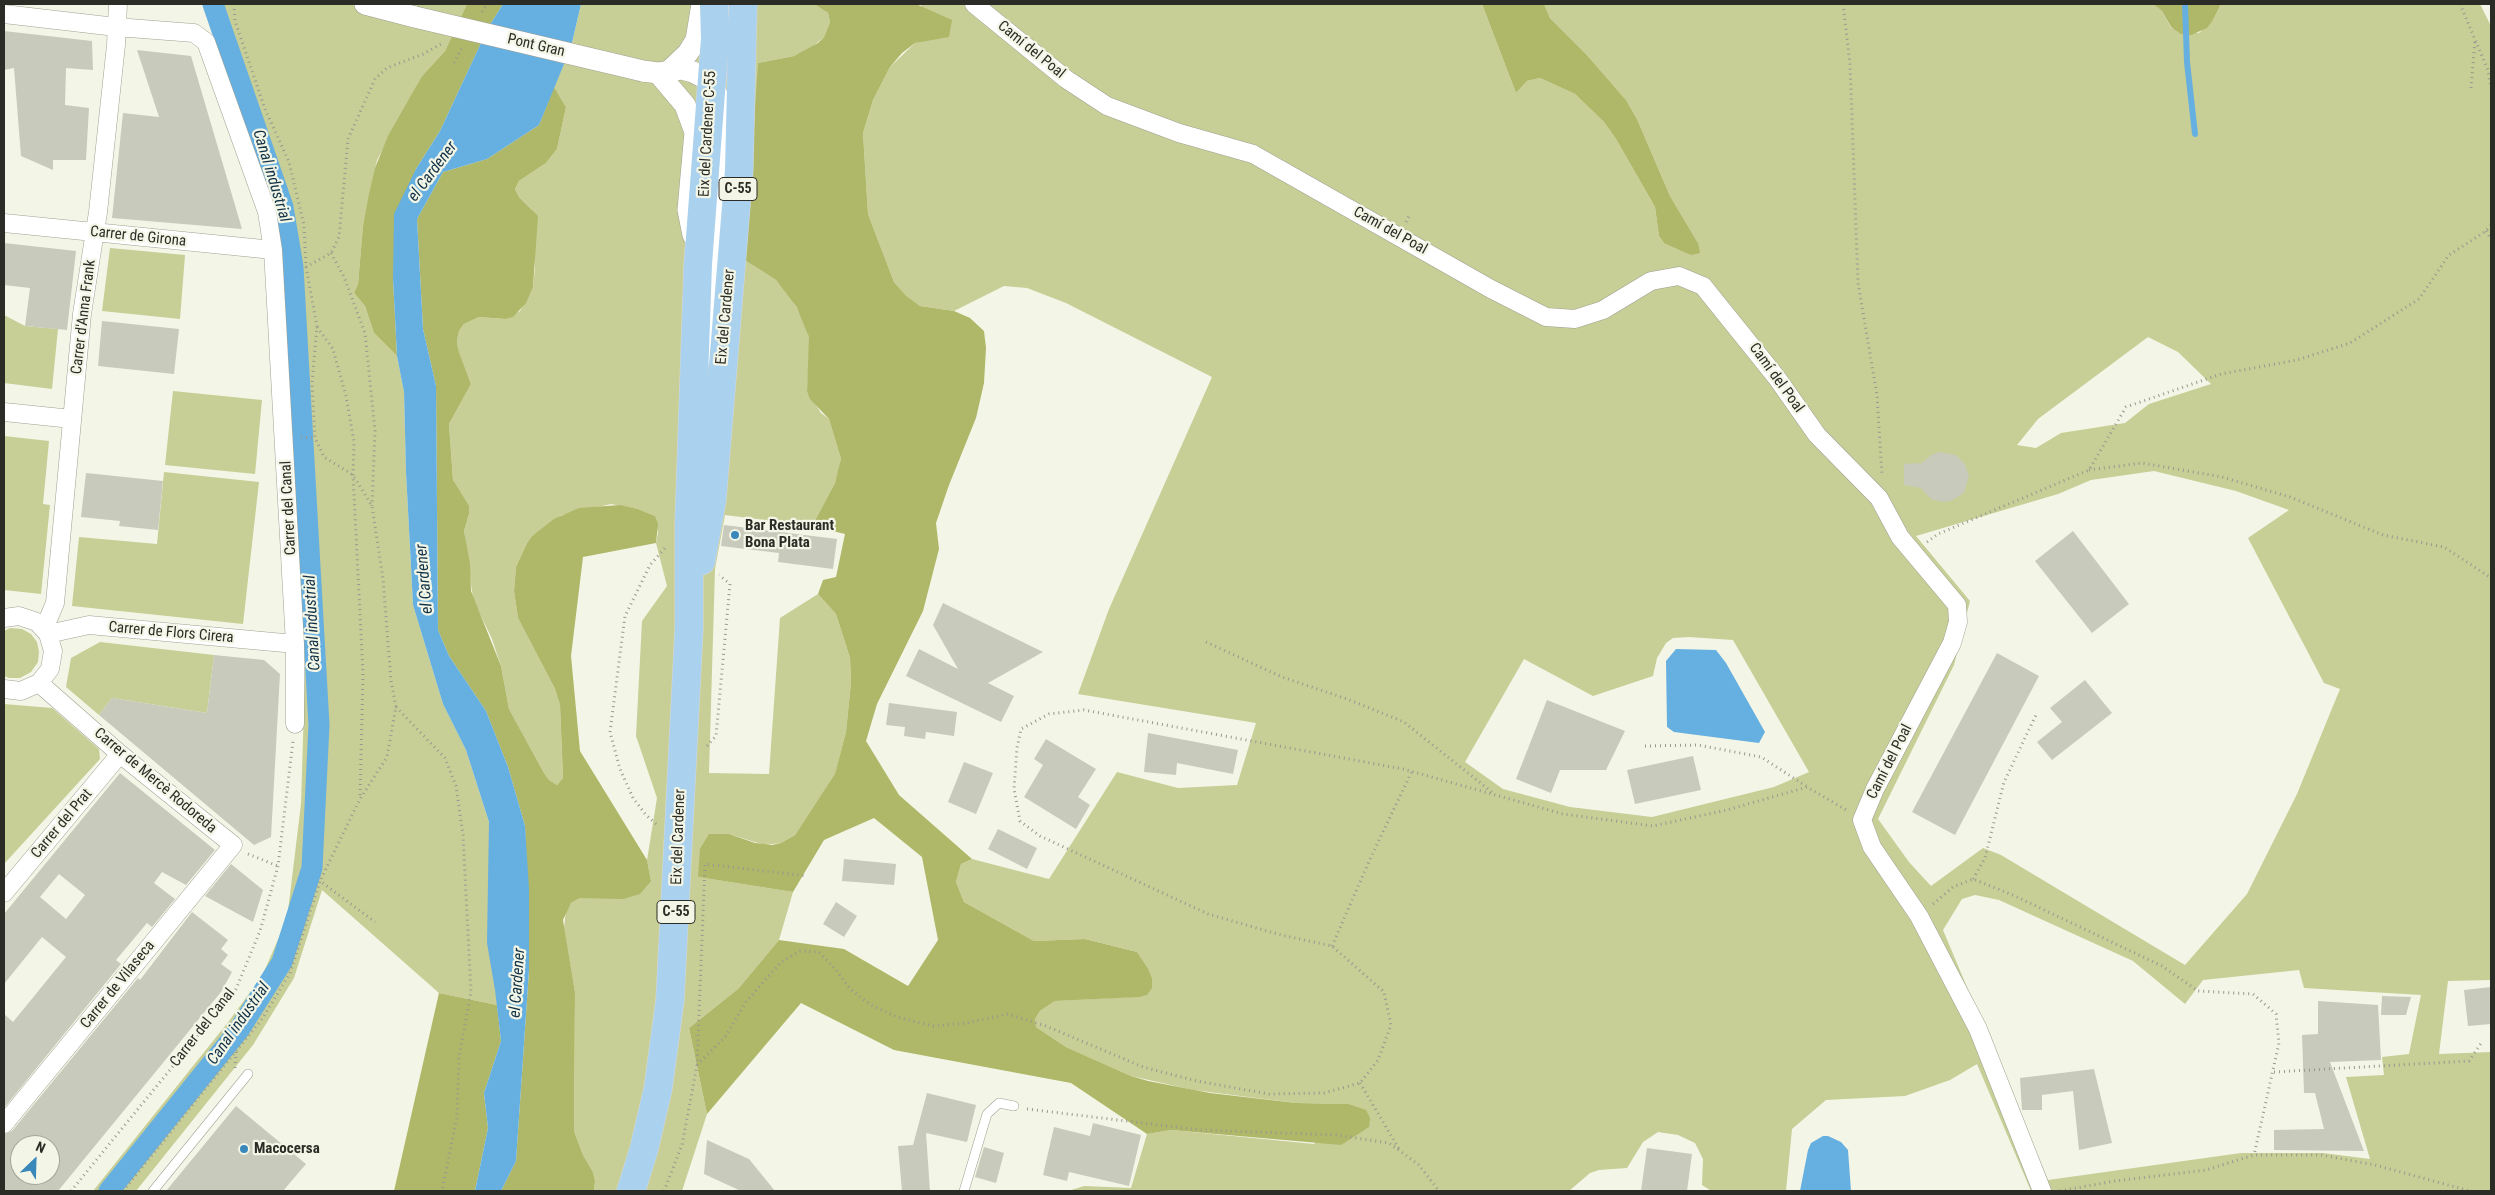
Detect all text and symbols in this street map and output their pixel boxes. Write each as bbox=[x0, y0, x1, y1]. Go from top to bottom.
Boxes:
street label: Camí del Poal bbox=[994, 17, 1068, 83]
street label: Pont Gran bbox=[505, 31, 567, 61]
street label: Eix del Cardener C-55 bbox=[696, 71, 720, 197]
water label: Canal industrial bbox=[248, 127, 294, 225]
water label: el Cardener bbox=[404, 138, 462, 206]
road number: C-55 bbox=[719, 178, 757, 200]
street label: Camí del Poal bbox=[1350, 203, 1430, 259]
street label: Carrer de Girona bbox=[89, 223, 187, 251]
street label: Carrer d'Anna Frank bbox=[68, 259, 100, 375]
street label: Eix del Cardener bbox=[713, 269, 739, 365]
street label: Camí del Poal bbox=[1745, 340, 1807, 416]
street label: Carrer del Canal bbox=[278, 460, 300, 556]
place label: Bar Restaurant Bona Plata bbox=[745, 517, 834, 552]
marker: Bar Restaurant Bona Plata bbox=[729, 529, 741, 541]
water label: el Cardener bbox=[412, 543, 438, 615]
water label: Canal industrial bbox=[301, 575, 325, 671]
street label: Carrer de Flors Cirera bbox=[108, 619, 234, 647]
street label: Camí del Poal bbox=[1863, 722, 1917, 802]
street label: Carrer de Mercè Rodoreda bbox=[90, 724, 220, 838]
street label: Carrer del Prat bbox=[28, 786, 96, 862]
street label: Eix del Cardener bbox=[668, 789, 690, 885]
road number: C-55 bbox=[657, 900, 695, 924]
street label: Carrer de Vilaseca bbox=[77, 937, 159, 1033]
water label: el Cardener bbox=[506, 948, 530, 1018]
water label: Canal industrial bbox=[204, 979, 274, 1069]
street label: Carrer del Canal bbox=[167, 985, 239, 1071]
north arrow bbox=[10, 1135, 60, 1185]
text: N bbox=[34, 1138, 48, 1156]
place label: Macocersa bbox=[254, 1140, 320, 1158]
marker: Macocersa bbox=[238, 1143, 250, 1155]

